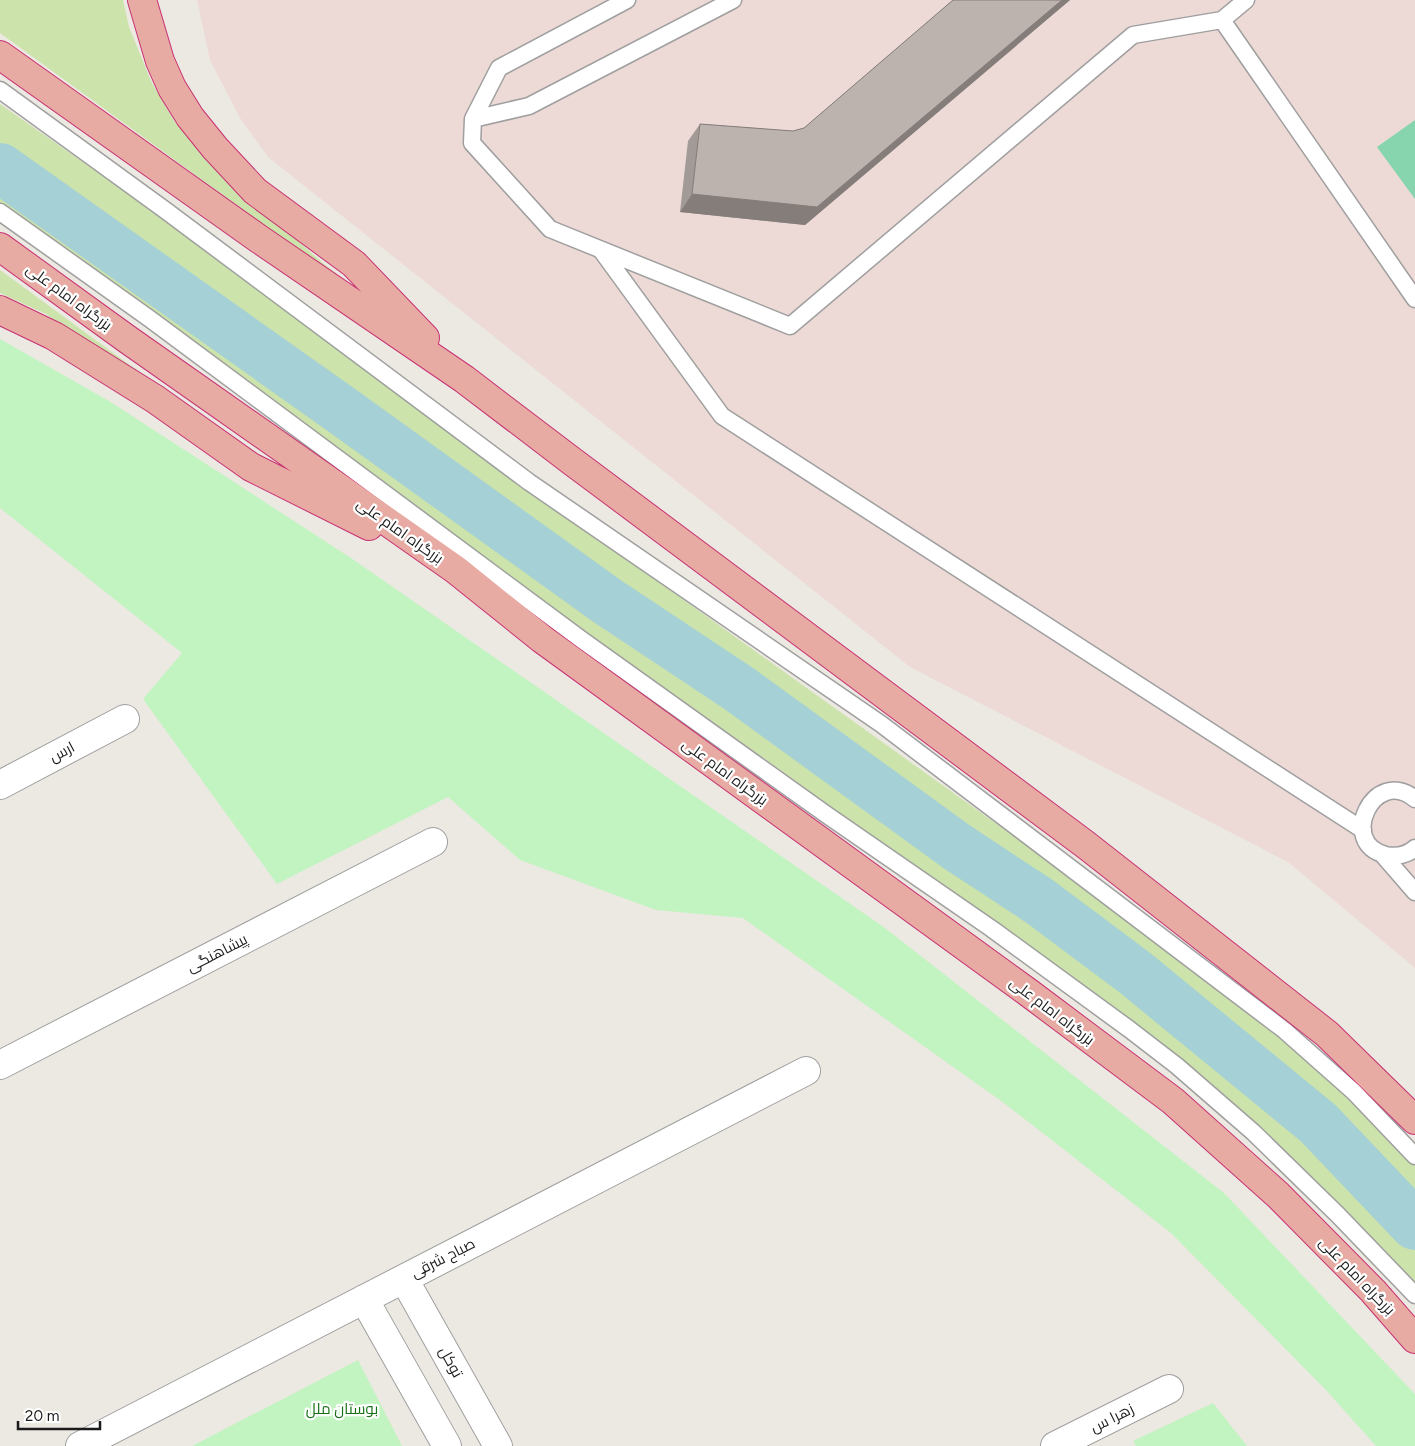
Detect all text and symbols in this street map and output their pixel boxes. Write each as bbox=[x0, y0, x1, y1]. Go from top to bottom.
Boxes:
street label: بزرگراه امام علی bbox=[22, 260, 115, 335]
street label: بزرگراه امام علی bbox=[353, 495, 447, 568]
street label: بزرگراه امام علی bbox=[678, 735, 771, 810]
street label: ارس bbox=[46, 738, 78, 767]
street label: پیشاهنگی bbox=[184, 930, 251, 977]
street label: بزرگراه امام علی bbox=[1005, 973, 1098, 1050]
street label: بزرگراه امام علی bbox=[1315, 1233, 1399, 1319]
street label: صباح شرقی bbox=[408, 1234, 479, 1284]
street label: توکل bbox=[434, 1343, 467, 1381]
scale bar bbox=[18, 1398, 100, 1430]
park label: بوستان ملل bbox=[306, 1400, 378, 1419]
street label: زهرا س bbox=[1087, 1400, 1137, 1437]
text: 20 m bbox=[25, 1407, 59, 1425]

